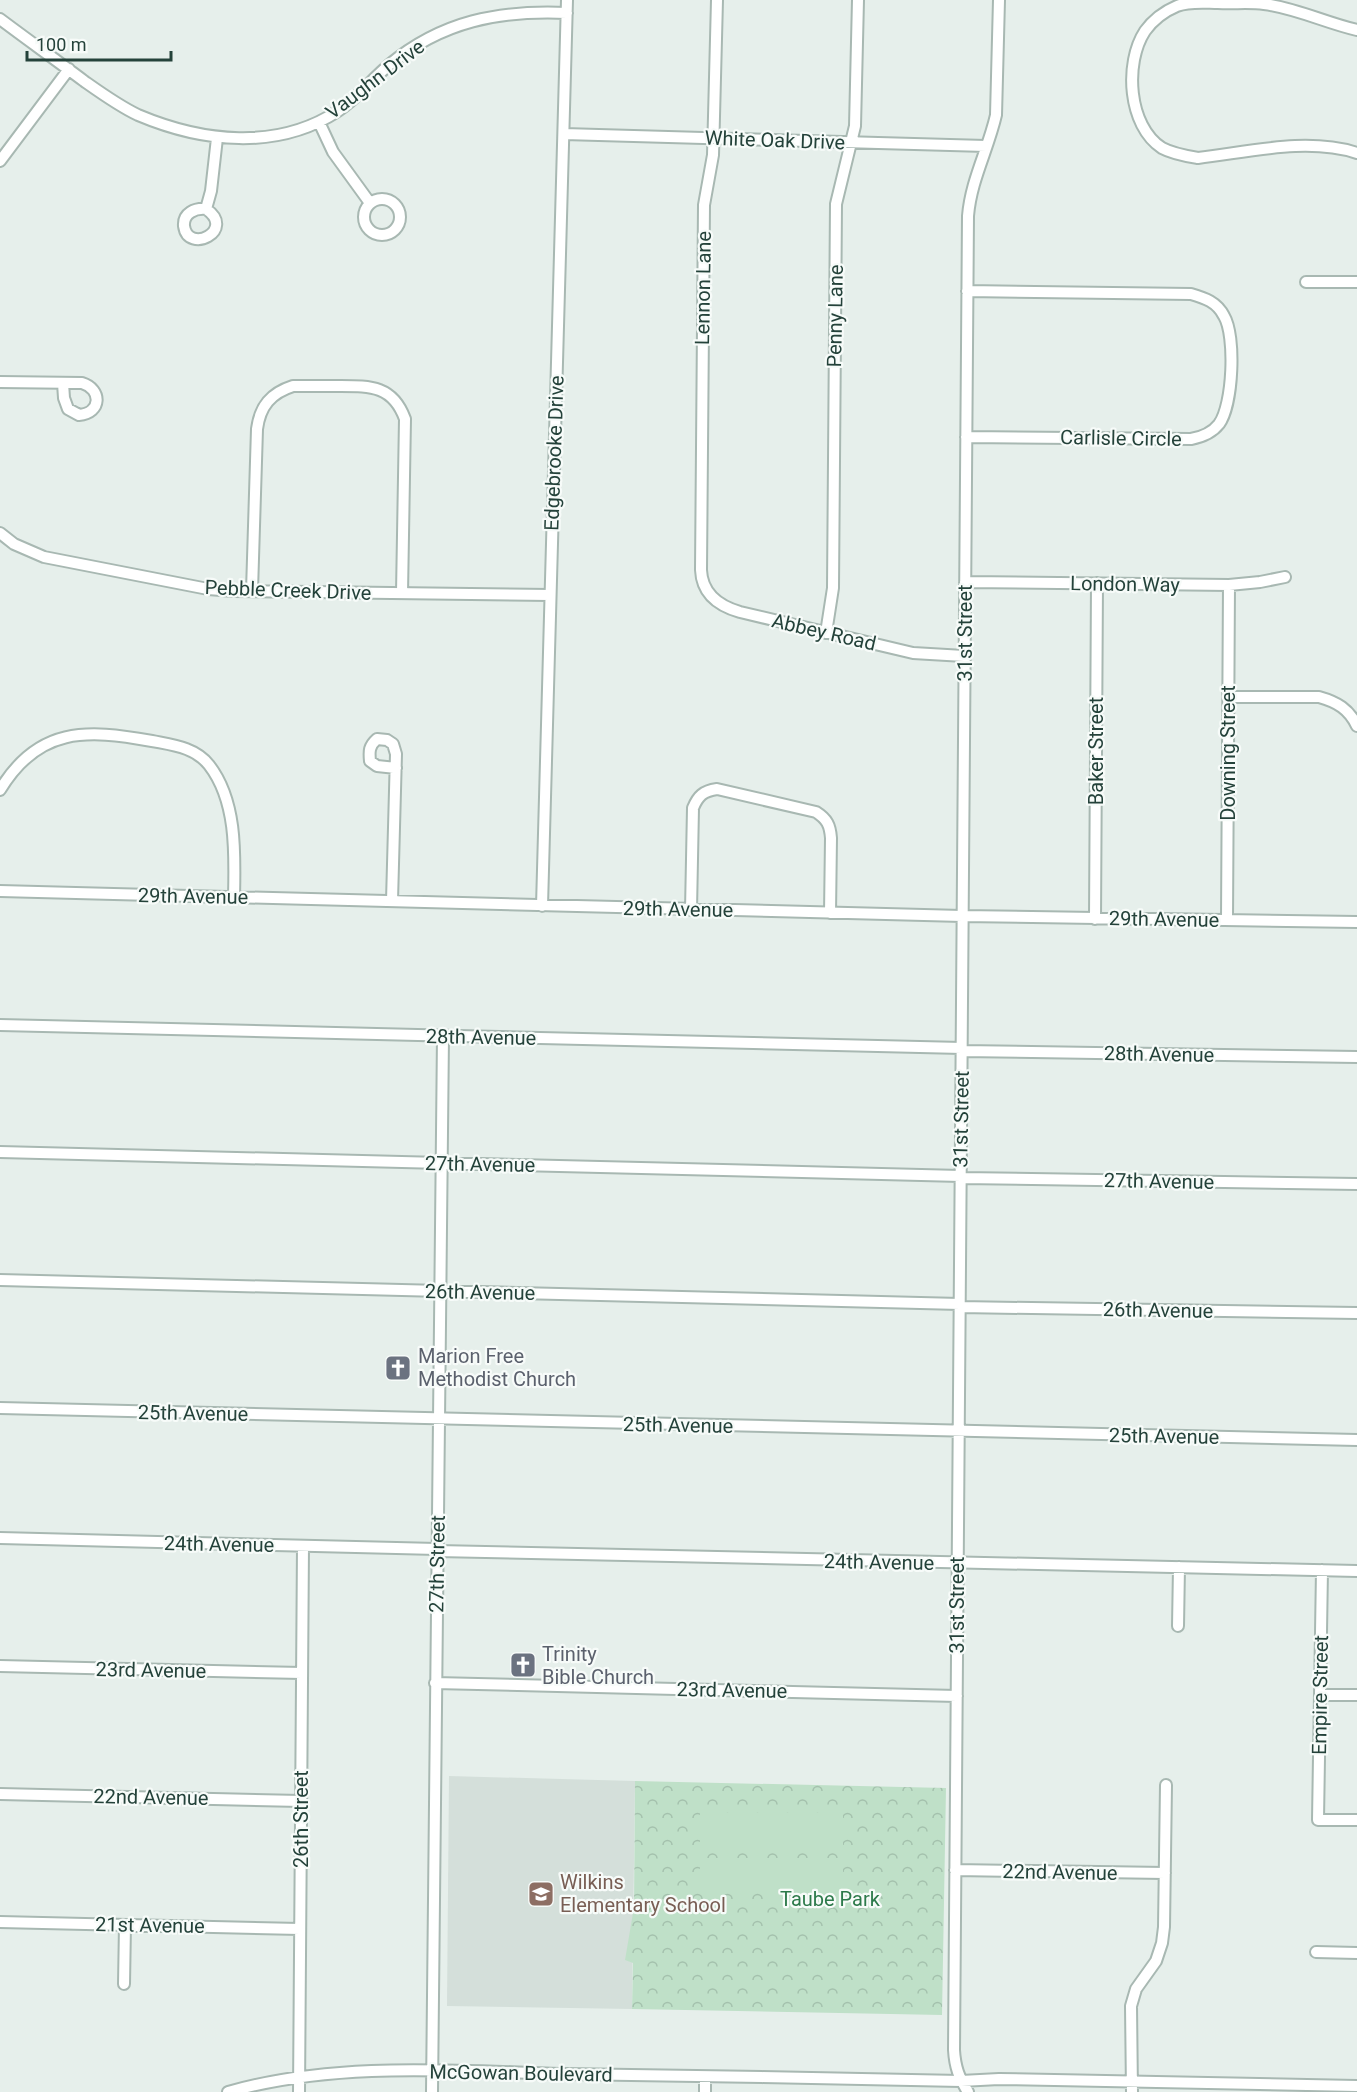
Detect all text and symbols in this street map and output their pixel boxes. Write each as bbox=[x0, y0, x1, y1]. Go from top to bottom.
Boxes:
scale bar bbox=[27, 24, 171, 62]
text: 100 m bbox=[36, 34, 87, 55]
street label: Vaughn Drive bbox=[321, 34, 429, 124]
street label: White Oak Drive bbox=[704, 126, 846, 154]
street label: Lennon Lane bbox=[690, 231, 716, 345]
street label: Penny Lane bbox=[822, 264, 848, 368]
street label: Edgebrooke Drive bbox=[539, 375, 569, 531]
street label: Carlisle Circle bbox=[1060, 425, 1182, 451]
street label: London Way bbox=[1070, 571, 1181, 597]
street label: Pebble Creek Drive bbox=[204, 575, 372, 605]
street label: 31st Street bbox=[953, 584, 977, 682]
street label: Abbey Road bbox=[770, 608, 878, 656]
street label: Downing Street bbox=[1216, 685, 1240, 821]
street label: Baker Street bbox=[1084, 697, 1108, 805]
street label: 29th Avenue bbox=[138, 883, 248, 909]
street label: 29th Avenue bbox=[623, 896, 733, 922]
street label: 29th Avenue bbox=[1109, 906, 1219, 932]
street label: 28th Avenue bbox=[426, 1024, 536, 1050]
street label: 28th Avenue bbox=[1104, 1041, 1214, 1067]
street label: 31st Street bbox=[948, 1070, 974, 1168]
street label: 27th Avenue bbox=[425, 1151, 535, 1177]
street label: 27th Avenue bbox=[1104, 1168, 1214, 1194]
street label: 26th Avenue bbox=[425, 1279, 535, 1305]
street label: 26th Avenue bbox=[1103, 1297, 1213, 1323]
place label: Marion Free Methodist Church bbox=[418, 1344, 576, 1391]
church icon: Marion Free Methodist Church bbox=[383, 1353, 413, 1383]
street label: 25th Avenue bbox=[138, 1400, 248, 1426]
street label: 25th Avenue bbox=[623, 1412, 733, 1438]
street label: 25th Avenue bbox=[1109, 1423, 1219, 1449]
street label: 27th Street bbox=[424, 1515, 450, 1613]
street label: 24th Avenue bbox=[164, 1531, 274, 1557]
street label: 24th Avenue bbox=[824, 1549, 934, 1575]
street label: 31st Street bbox=[945, 1556, 969, 1654]
street label: Empire Street bbox=[1307, 1635, 1333, 1755]
place label: Trinity Bible Church bbox=[542, 1642, 654, 1689]
church icon: Trinity Bible Church bbox=[508, 1650, 538, 1680]
street label: 23rd Avenue bbox=[95, 1657, 207, 1683]
street label: 23rd Avenue bbox=[676, 1677, 788, 1703]
street label: 26th Street bbox=[289, 1770, 313, 1868]
street label: 22nd Avenue bbox=[93, 1784, 209, 1810]
street label: 22nd Avenue bbox=[1002, 1859, 1118, 1885]
place label: Wilkins Elementary School bbox=[560, 1870, 726, 1917]
school or university icon: Wilkins Elementary School bbox=[526, 1879, 556, 1909]
park label: Taube Park bbox=[780, 1887, 881, 1911]
street label: 21st Avenue bbox=[95, 1912, 205, 1938]
street label: McGowan Boulevard bbox=[429, 2059, 613, 2087]

